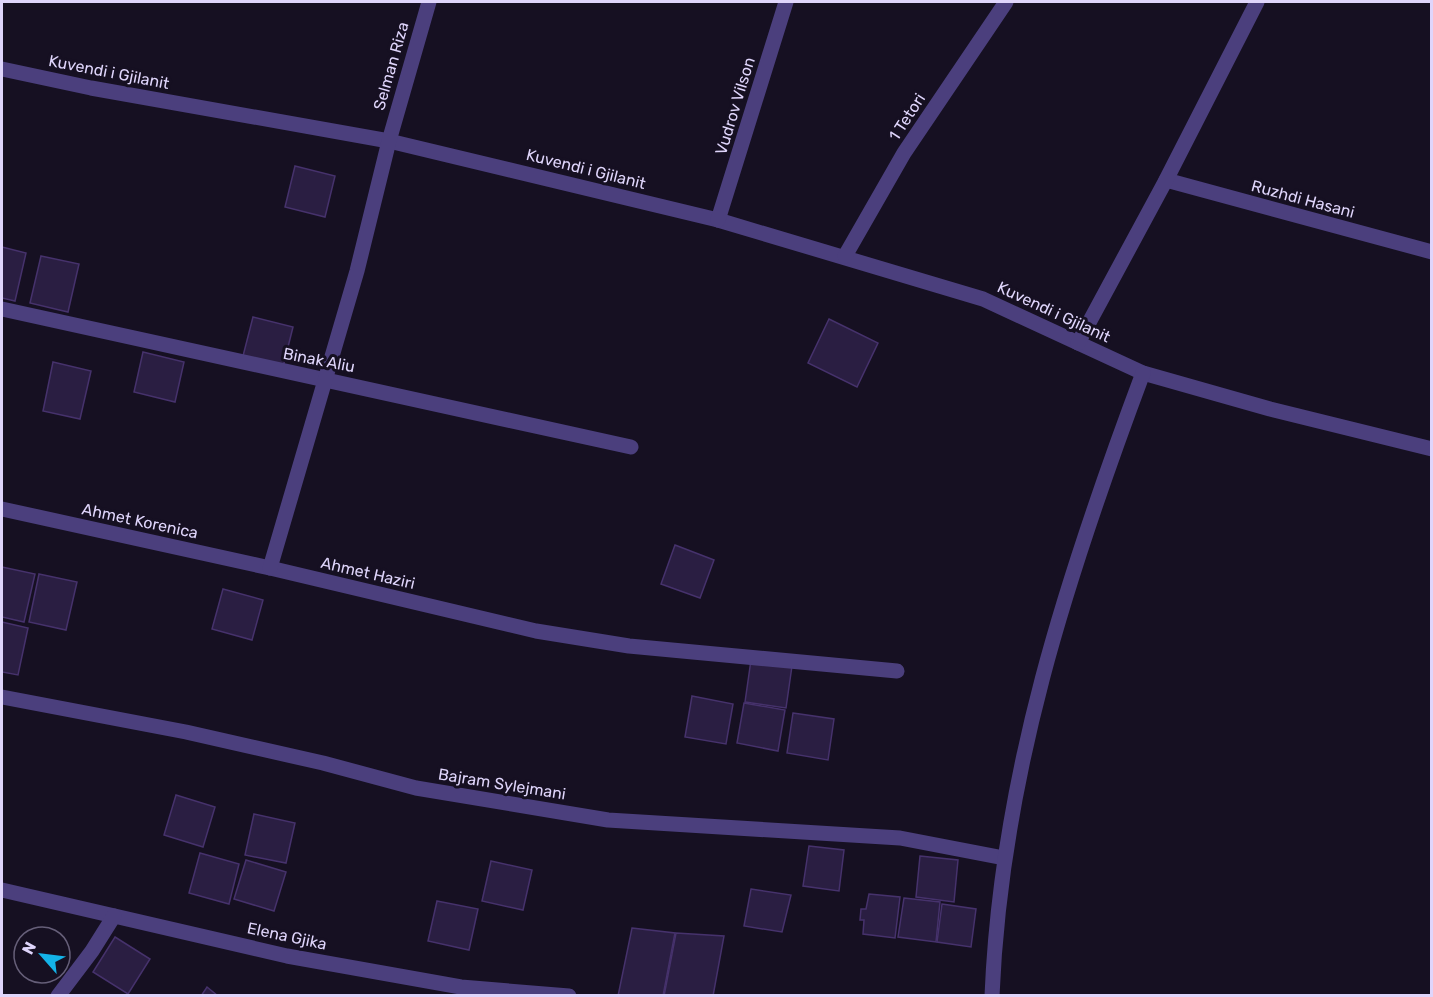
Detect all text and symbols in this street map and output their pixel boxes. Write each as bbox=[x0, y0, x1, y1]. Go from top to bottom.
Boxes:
street label: Selman Riza bbox=[369, 20, 413, 112]
street label: Kuvendi i Gjilanit bbox=[47, 51, 171, 93]
street label: Vudrov Vilson bbox=[711, 55, 759, 157]
street label: 1 Tetori bbox=[885, 90, 929, 144]
street label: Kuvendi i Gjilanit bbox=[524, 145, 648, 193]
street label: Ruzhdi Hasani bbox=[1249, 176, 1357, 222]
street label: Kuvendi i Gjilanit bbox=[994, 277, 1114, 347]
street label: Binak Aliu bbox=[281, 344, 357, 376]
street label: Ahmet Korenica bbox=[80, 499, 200, 543]
street label: Ahmet Haziri bbox=[319, 553, 417, 593]
street label: Bajram Sylejmani bbox=[437, 765, 567, 803]
street label: Elena Gjika bbox=[246, 918, 328, 954]
north arrow bbox=[12, 925, 72, 985]
text: N bbox=[18, 939, 40, 958]

